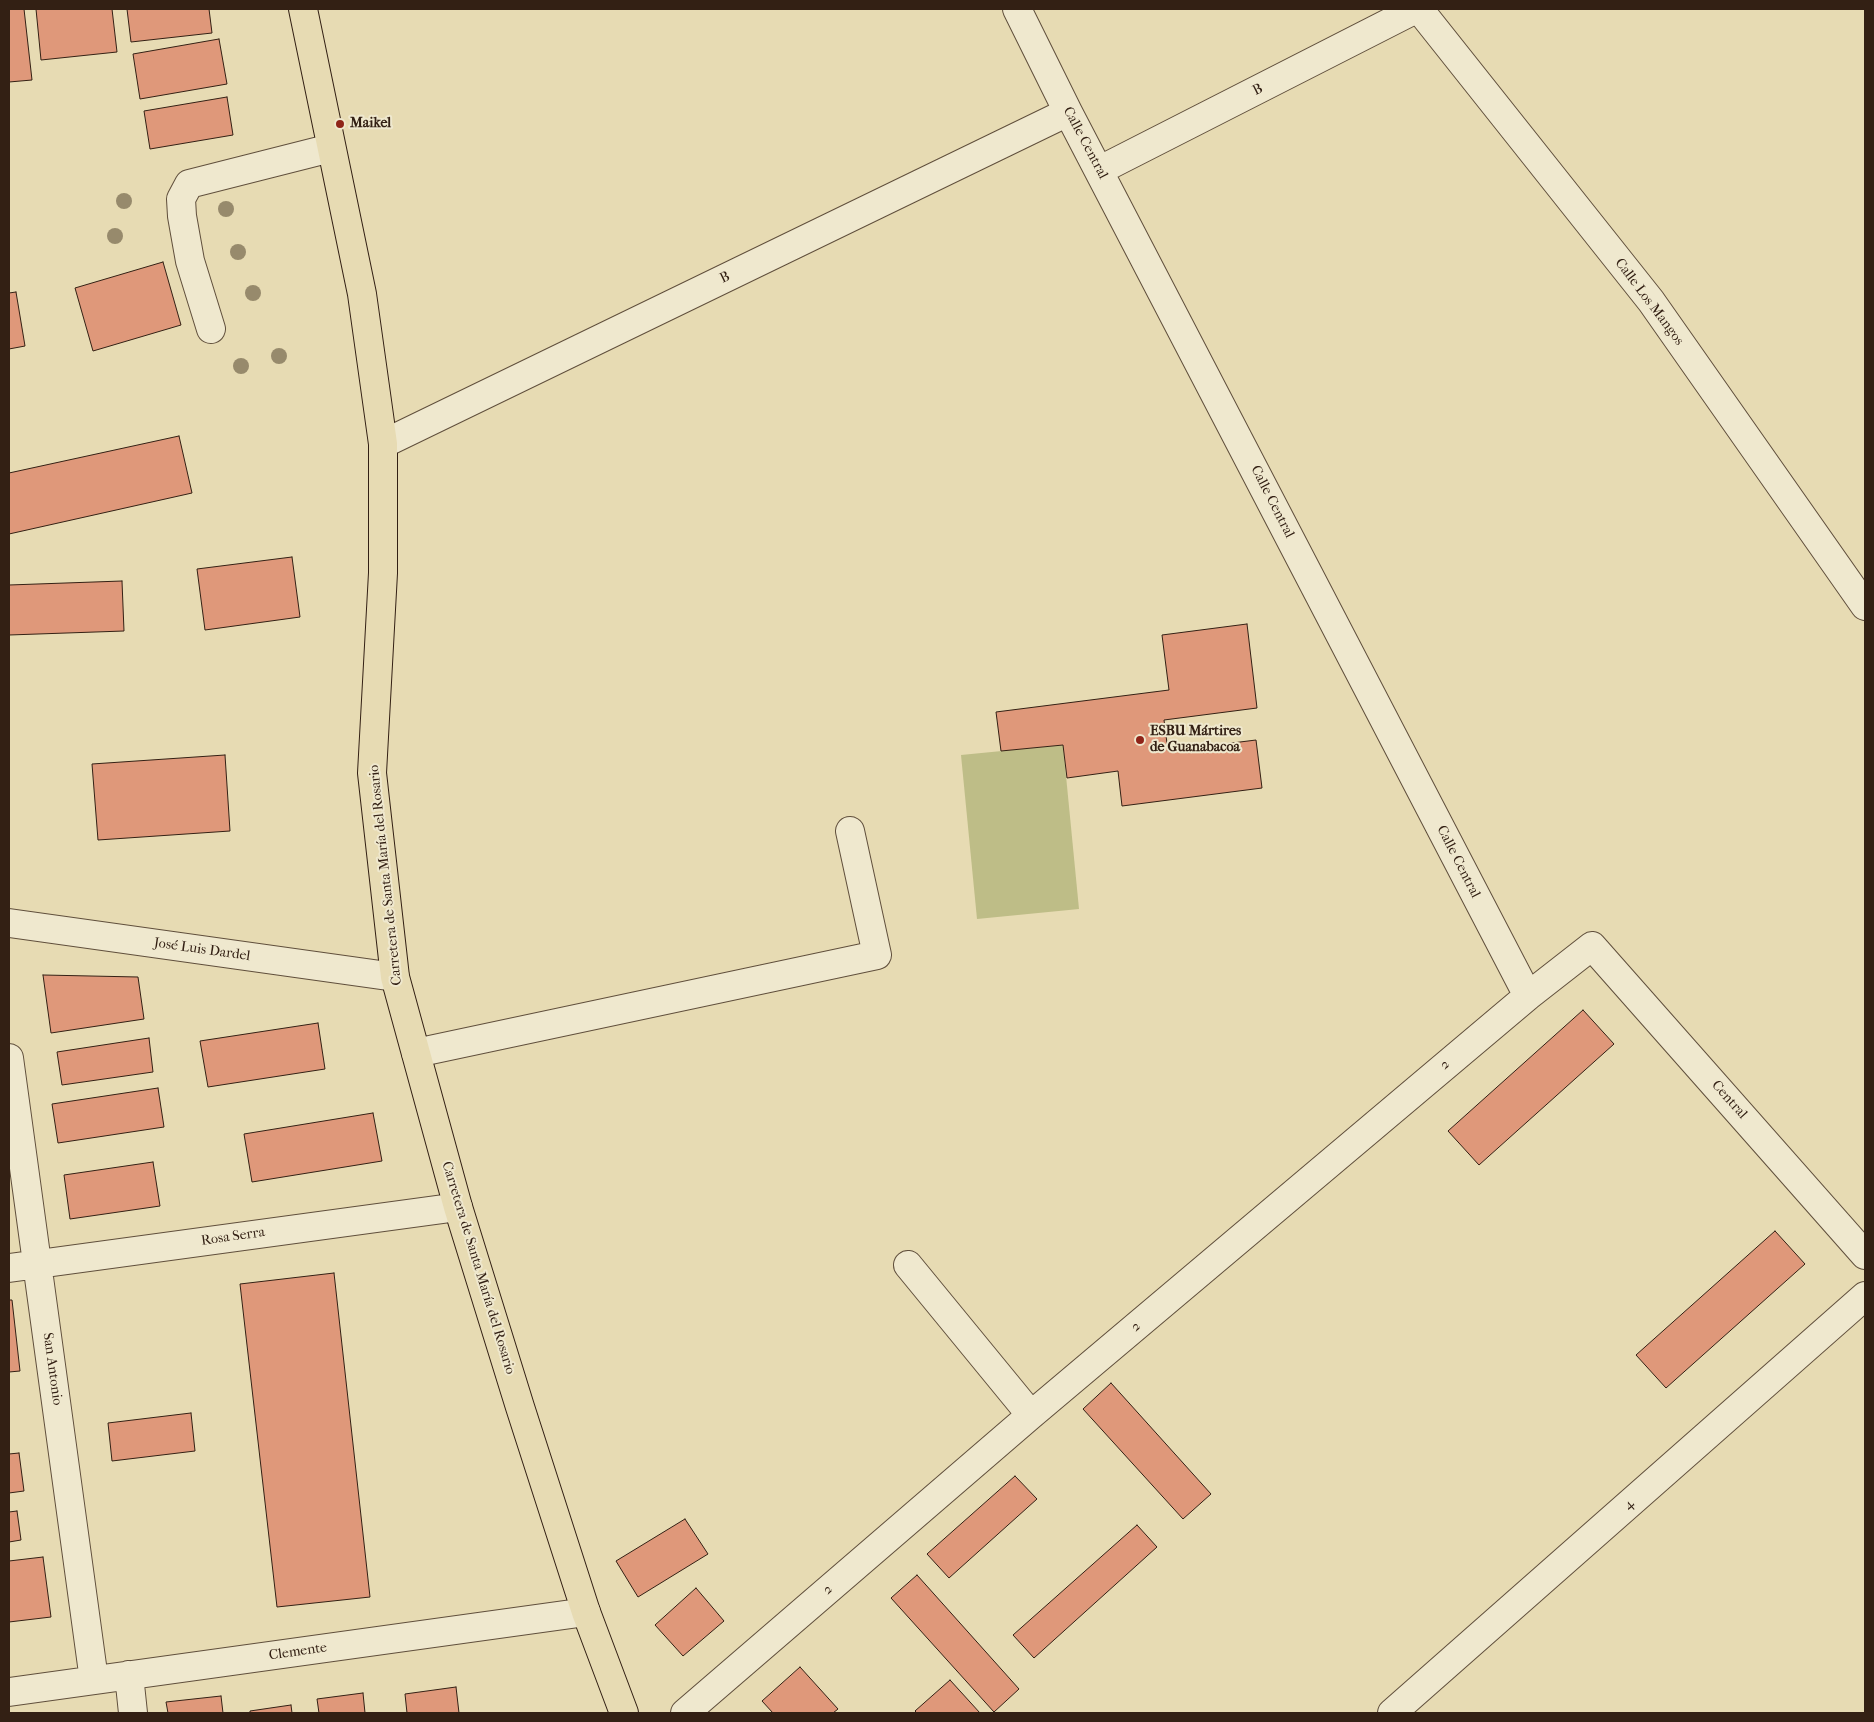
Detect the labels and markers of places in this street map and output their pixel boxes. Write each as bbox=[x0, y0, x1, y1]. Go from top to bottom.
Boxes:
place label: Maikel bbox=[350, 116, 391, 132]
marker: Maikel bbox=[334, 118, 346, 130]
place label: ESBU Mártires de Guanabacoa bbox=[1150, 724, 1241, 756]
marker: ESBU Mártires de Guanabacoa bbox=[1134, 734, 1146, 746]

